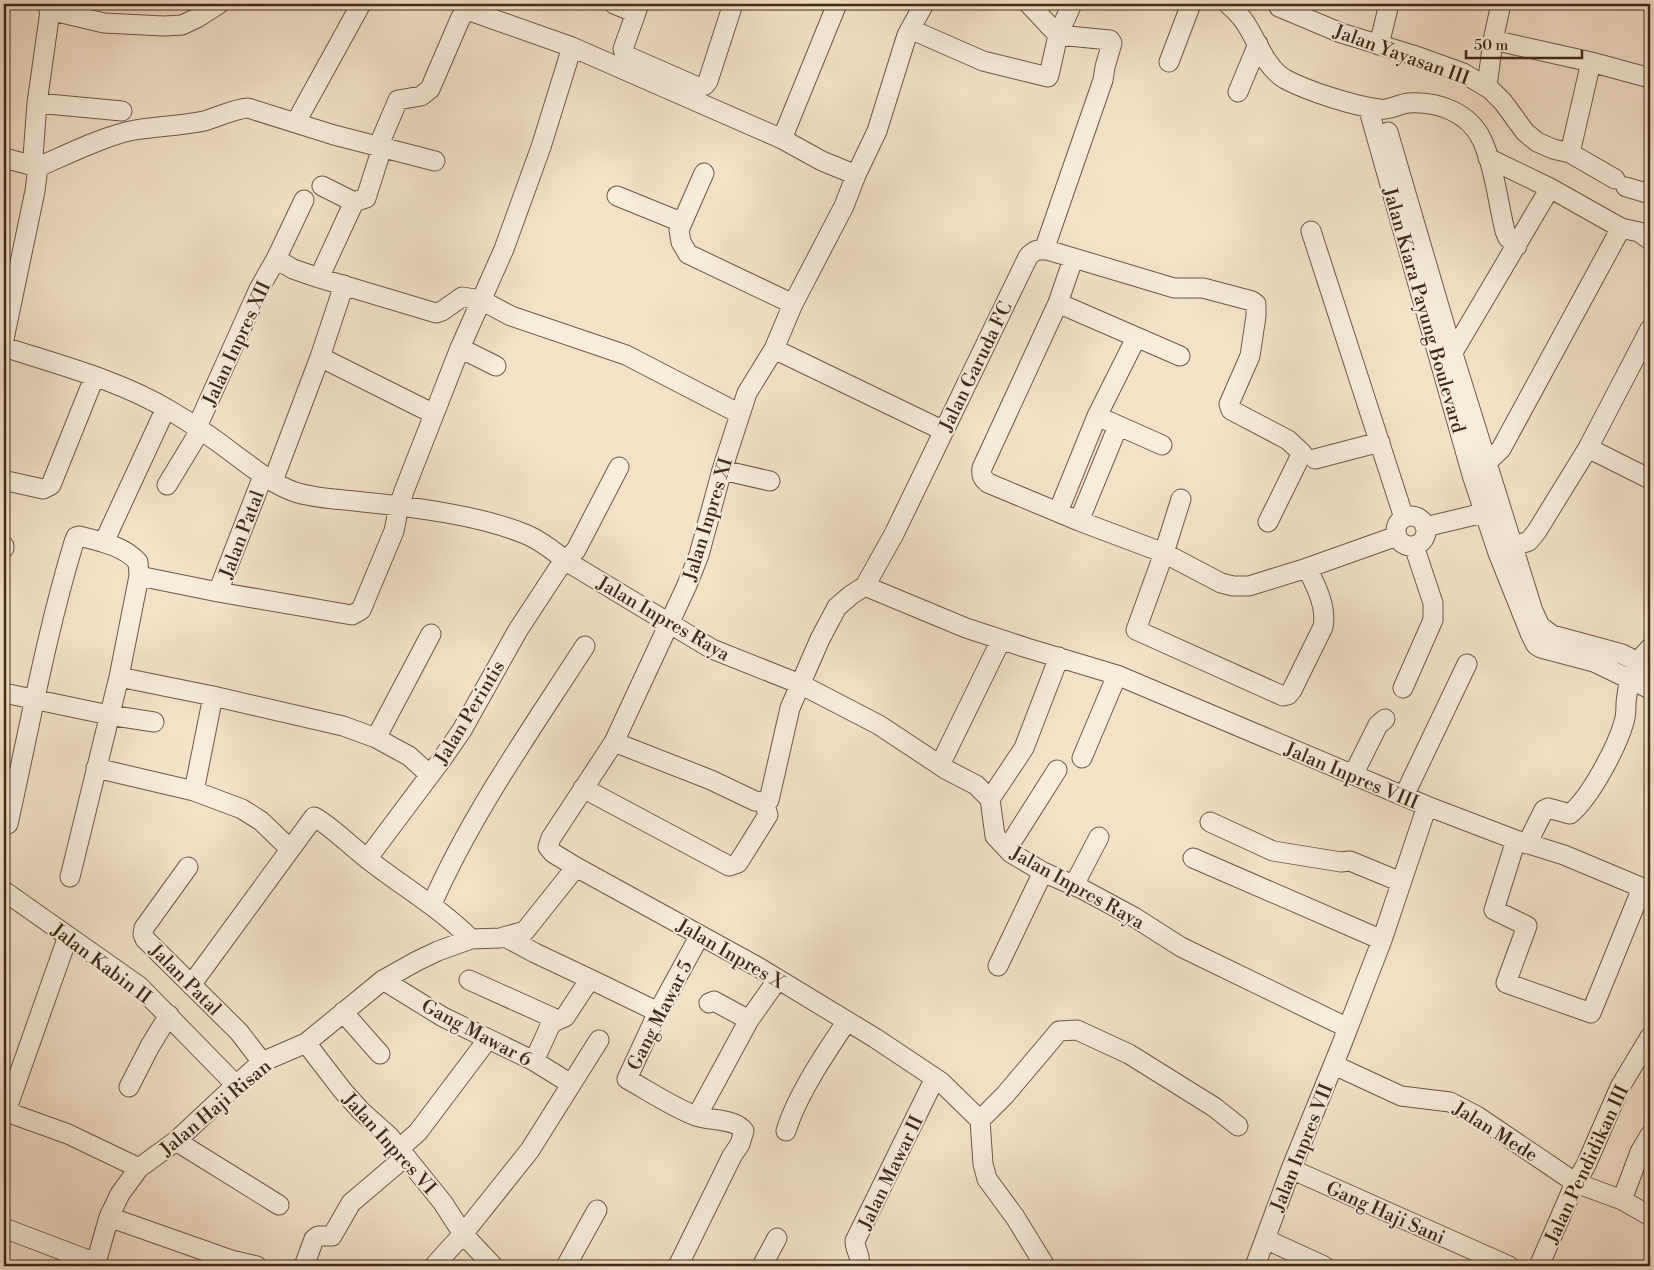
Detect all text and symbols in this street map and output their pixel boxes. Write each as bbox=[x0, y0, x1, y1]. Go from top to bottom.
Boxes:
street label: Jalan Yayasan III bbox=[1330, 19, 1473, 91]
scale bar bbox=[1466, 28, 1583, 60]
text: 50 m bbox=[1474, 36, 1508, 55]
street label: Jalan Kiara Payung Boulevard bbox=[1377, 184, 1471, 436]
street label: Jalan Inpres XII bbox=[197, 277, 276, 410]
street label: Jalan Garuda FC bbox=[934, 298, 1018, 436]
street label: Jalan Inpres XI bbox=[678, 455, 738, 585]
street label: Jalan Patal bbox=[214, 487, 270, 583]
street label: Jalan Inpres Raya bbox=[592, 571, 735, 667]
street label: Jalan Perintis bbox=[429, 656, 510, 770]
street label: Jalan Inpres VIII bbox=[1280, 737, 1422, 815]
street label: Jalan Inpres Raya bbox=[1005, 841, 1149, 935]
street label: Jalan Inpres X bbox=[672, 913, 790, 995]
street label: Jalan Kabin II bbox=[46, 918, 156, 1009]
street label: Jalan Patal bbox=[144, 938, 227, 1021]
street label: Gang Mawar 5 bbox=[622, 956, 698, 1075]
street label: Gang Mawar 6 bbox=[417, 994, 536, 1072]
street label: Jalan Haji Risan bbox=[154, 1054, 276, 1162]
street label: Jalan Inpres VII bbox=[1265, 1080, 1338, 1216]
street label: Jalan Pendidikan III bbox=[1539, 1081, 1634, 1248]
street label: Jalan Inpres VI bbox=[337, 1087, 441, 1199]
street label: Jalan Mede bbox=[1448, 1096, 1542, 1167]
street label: Jalan Mawar II bbox=[853, 1112, 929, 1234]
street label: Gang Haji Sani bbox=[1322, 1176, 1449, 1250]

